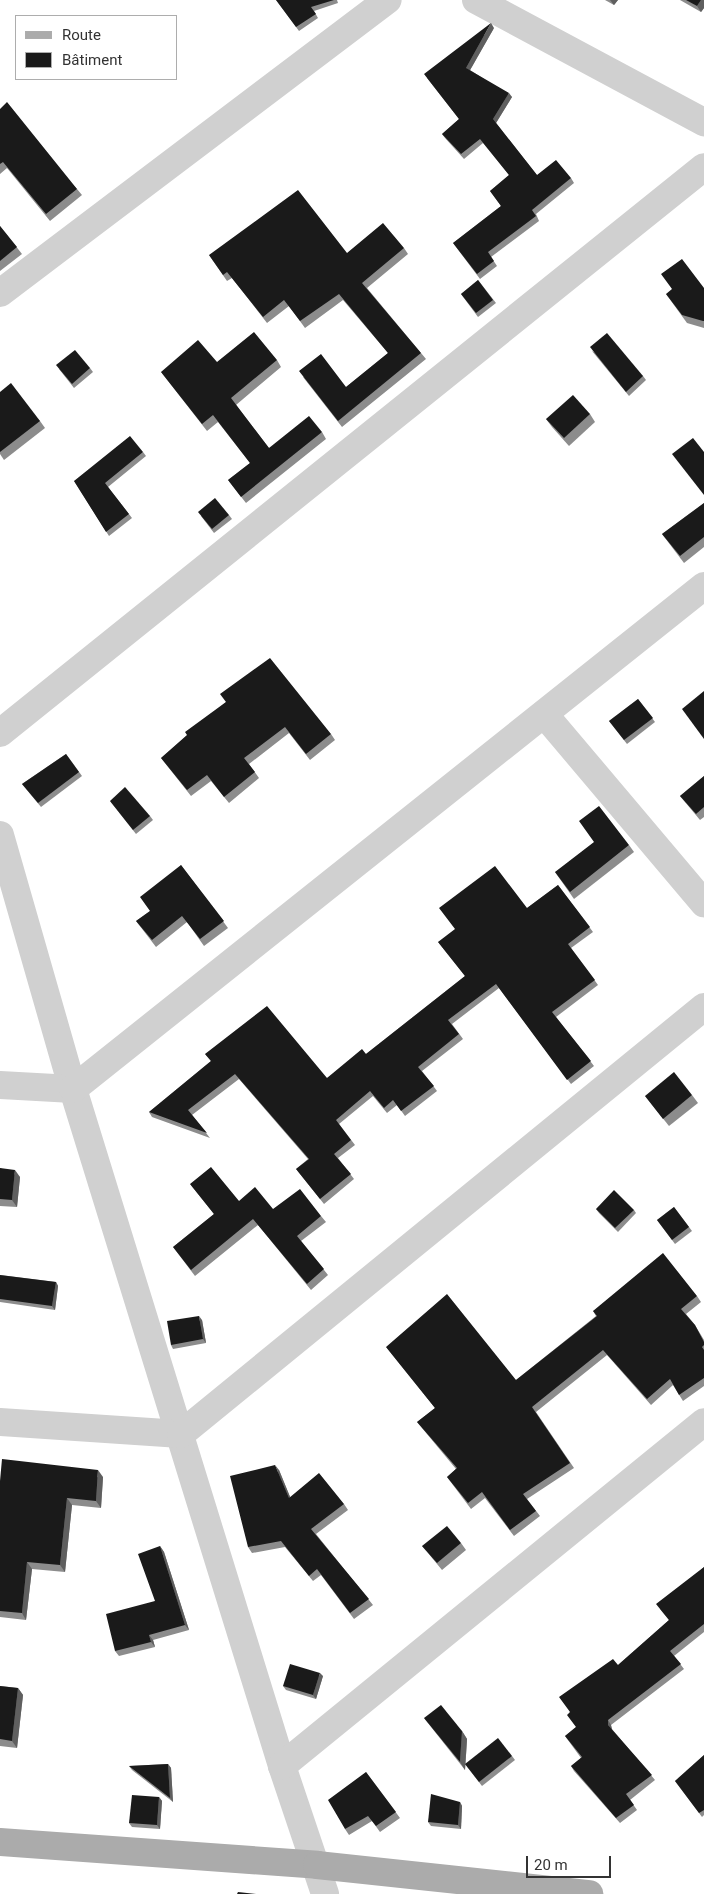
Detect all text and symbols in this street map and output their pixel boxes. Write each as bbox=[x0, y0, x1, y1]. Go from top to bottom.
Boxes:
legend bbox=[15, 15, 178, 80]
text: Route bbox=[62, 26, 101, 44]
text: Bâtiment bbox=[62, 51, 122, 69]
scale bar bbox=[529, 1846, 614, 1878]
text: 20 m bbox=[534, 1856, 568, 1874]

